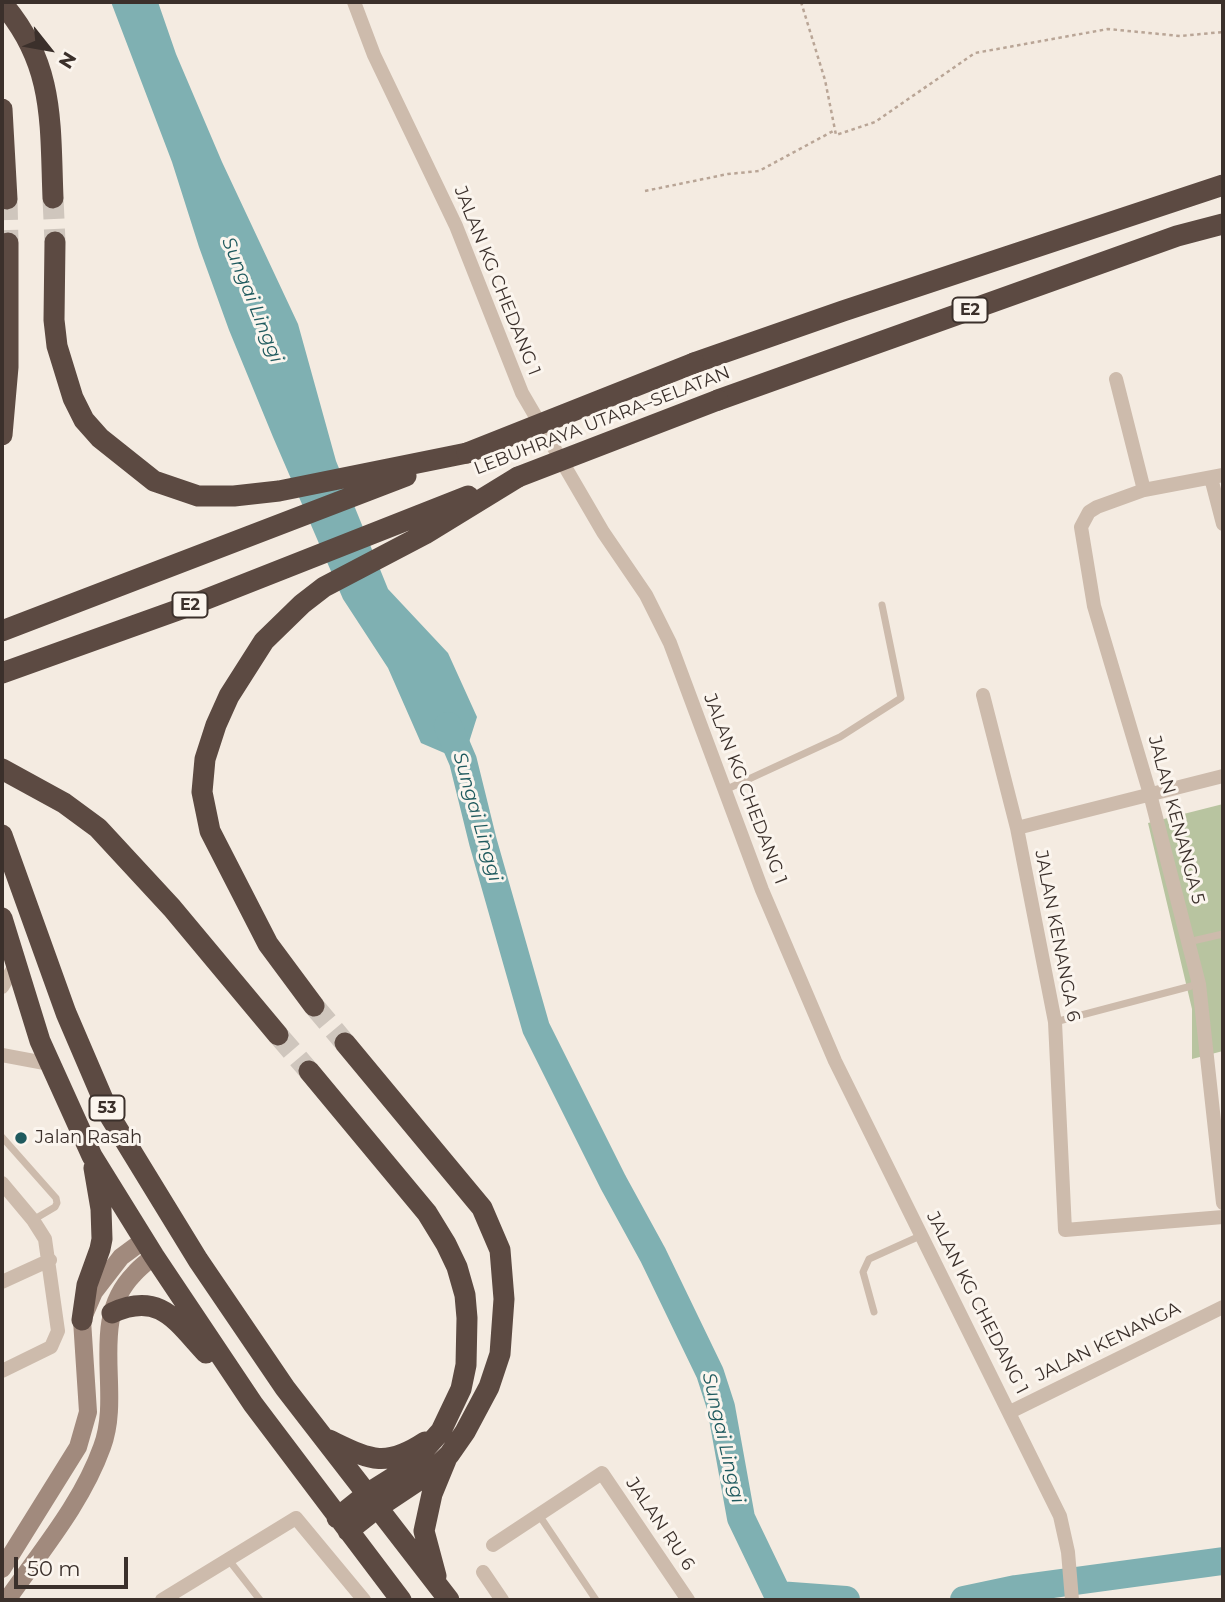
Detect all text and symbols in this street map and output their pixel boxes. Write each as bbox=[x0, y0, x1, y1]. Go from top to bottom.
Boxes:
north arrow bbox=[14, 14, 84, 84]
text: N bbox=[54, 48, 81, 73]
street label: JALAN KG CHEDANG 1 bbox=[449, 183, 545, 379]
water label: Sungai Linggi bbox=[216, 234, 288, 366]
road number: E2 bbox=[953, 298, 988, 322]
street label: LEBUHRAYA UTARA–SELATAN bbox=[471, 362, 733, 480]
road number: E2 bbox=[172, 592, 208, 618]
street label: JALAN KG CHEDANG 1 bbox=[699, 691, 791, 887]
street label: JALAN KENANGA 5 bbox=[1143, 734, 1209, 906]
water label: Sungai Linggi bbox=[448, 750, 506, 884]
street label: JALAN KENANGA 6 bbox=[1030, 849, 1084, 1023]
road number: 53 bbox=[90, 1096, 124, 1120]
place label: Jalan Rasah bbox=[35, 1127, 142, 1149]
marker: Jalan Rasah bbox=[13, 1130, 29, 1146]
street label: JALAN KG CHEDANG 1 bbox=[922, 1208, 1032, 1398]
street label: JALAN KENANGA bbox=[1032, 1298, 1184, 1386]
water label: Sungai Linggi bbox=[697, 1370, 749, 1506]
street label: JALAN RU 6 bbox=[621, 1473, 699, 1575]
scale bar bbox=[18, 1542, 131, 1586]
text: 50 m bbox=[27, 1556, 81, 1581]

